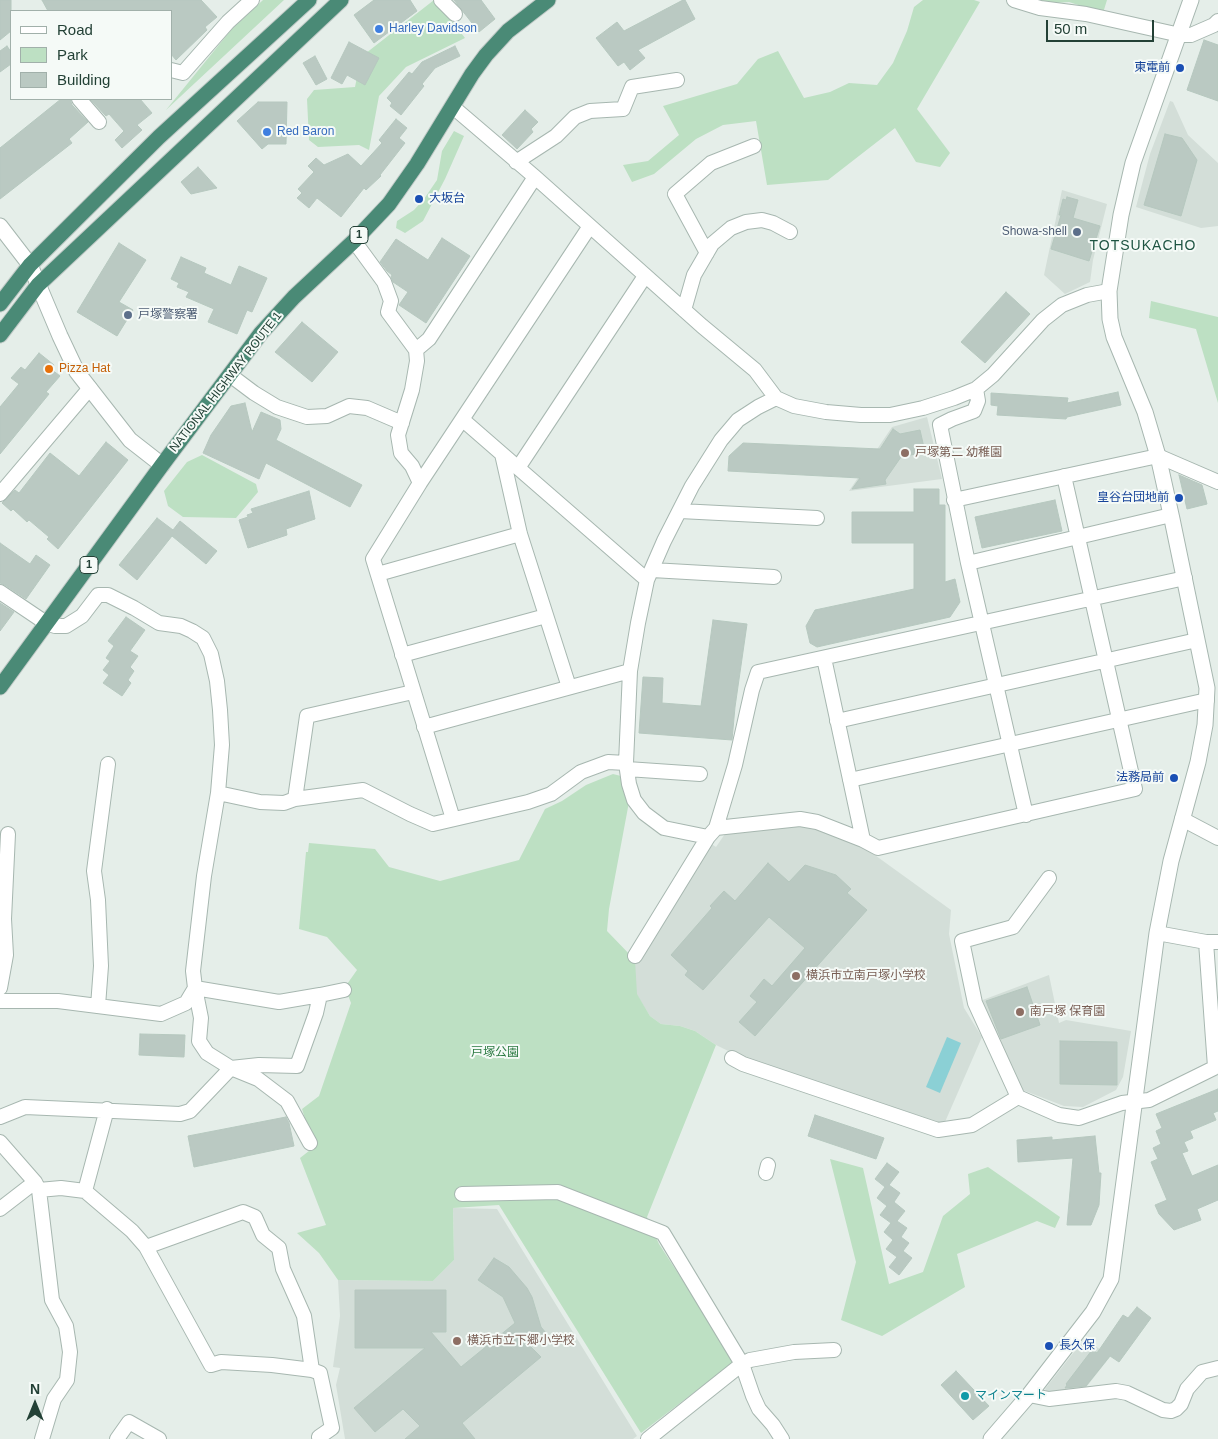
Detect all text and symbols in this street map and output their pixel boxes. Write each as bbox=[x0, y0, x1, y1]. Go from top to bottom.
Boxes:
legend bbox=[10, 10, 172, 100]
scale bar bbox=[1048, 10, 1156, 42]
text: 50 m bbox=[1054, 20, 1087, 37]
text: Road bbox=[57, 21, 93, 38]
place label: Harley Davidson bbox=[389, 22, 477, 36]
marker: Harley Davidson bbox=[373, 23, 385, 35]
text: Park bbox=[57, 46, 88, 63]
place label: 東電前 bbox=[1134, 61, 1170, 75]
marker: 東電前 bbox=[1174, 62, 1186, 74]
text: Building bbox=[57, 71, 110, 88]
place label: Red Baron bbox=[277, 125, 334, 139]
marker: Red Baron bbox=[261, 126, 273, 138]
place label: 大坂台 bbox=[429, 192, 465, 206]
marker: 大坂台 bbox=[413, 193, 425, 205]
place label: Showa-shell bbox=[1002, 225, 1067, 239]
road number: 1 bbox=[350, 226, 368, 244]
marker: Showa-shell bbox=[1071, 226, 1083, 238]
district label: TOTSUKACHO bbox=[1088, 238, 1198, 254]
place label: 戸塚警察署 bbox=[138, 308, 198, 322]
marker: 戸塚警察署 bbox=[122, 309, 134, 321]
street label: NATIONAL HIGHWAY ROUTE 1 bbox=[167, 309, 285, 455]
place label: Pizza Hat bbox=[59, 362, 110, 376]
marker: Pizza Hat bbox=[43, 363, 55, 375]
place label: 戸塚第二 幼稚園 bbox=[915, 446, 1002, 460]
marker: 戸塚第二 幼稚園 bbox=[899, 447, 911, 459]
place label: 皇谷台団地前 bbox=[1097, 491, 1169, 505]
marker: 皇谷台団地前 bbox=[1173, 492, 1185, 504]
road number: 1 bbox=[80, 556, 98, 574]
place label: 法務局前 bbox=[1116, 771, 1164, 785]
marker: 法務局前 bbox=[1168, 772, 1180, 784]
place label: 横浜市立南戸塚小学校 bbox=[806, 969, 926, 983]
marker: 横浜市立南戸塚小学校 bbox=[790, 970, 802, 982]
place label: 南戸塚 保育園 bbox=[1030, 1005, 1105, 1019]
marker: 南戸塚 保育園 bbox=[1014, 1006, 1026, 1018]
park label: 戸塚公園 bbox=[471, 1046, 519, 1060]
place label: 横浜市立下郷小学校 bbox=[467, 1334, 575, 1348]
marker: 横浜市立下郷小学校 bbox=[451, 1335, 463, 1347]
place label: 長久保 bbox=[1059, 1339, 1095, 1353]
marker: 長久保 bbox=[1043, 1340, 1055, 1352]
north arrow bbox=[10, 1379, 60, 1429]
text: N bbox=[30, 1381, 40, 1397]
place label: マインマート bbox=[975, 1389, 1047, 1403]
marker: マインマート bbox=[959, 1390, 971, 1402]

